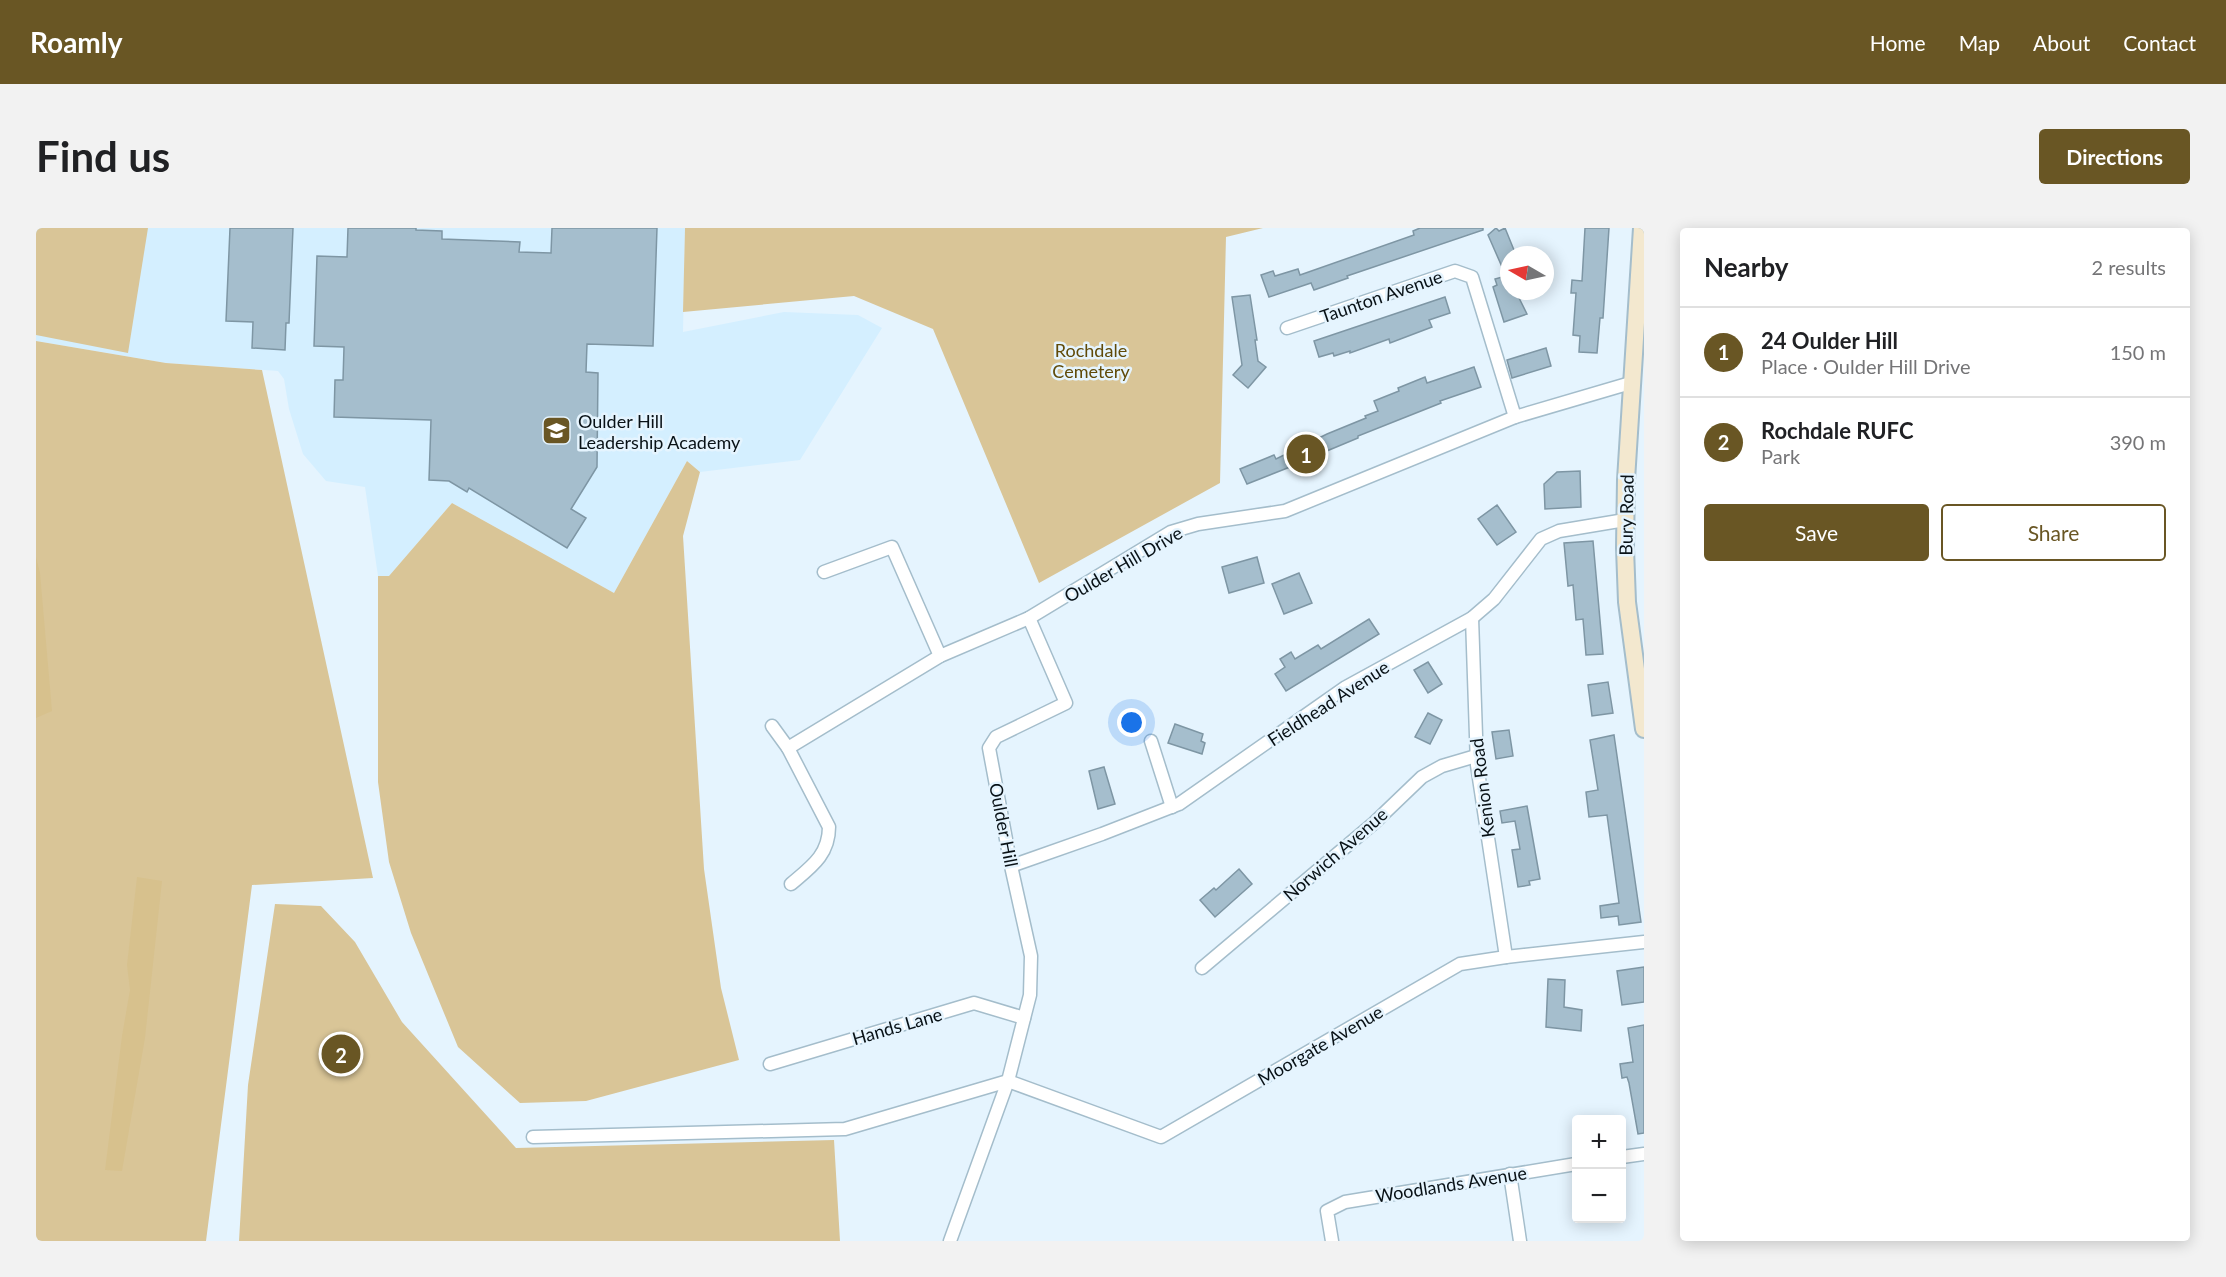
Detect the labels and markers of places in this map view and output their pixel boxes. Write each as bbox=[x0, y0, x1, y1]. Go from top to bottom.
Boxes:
place label: Oulder Hill Leadership Academy bbox=[578, 410, 741, 453]
school or university icon: Oulder Hill Leadership Academy bbox=[541, 415, 573, 447]
pin: 1 bbox=[1286, 432, 1326, 476]
pin: 2 bbox=[322, 1032, 360, 1076]

